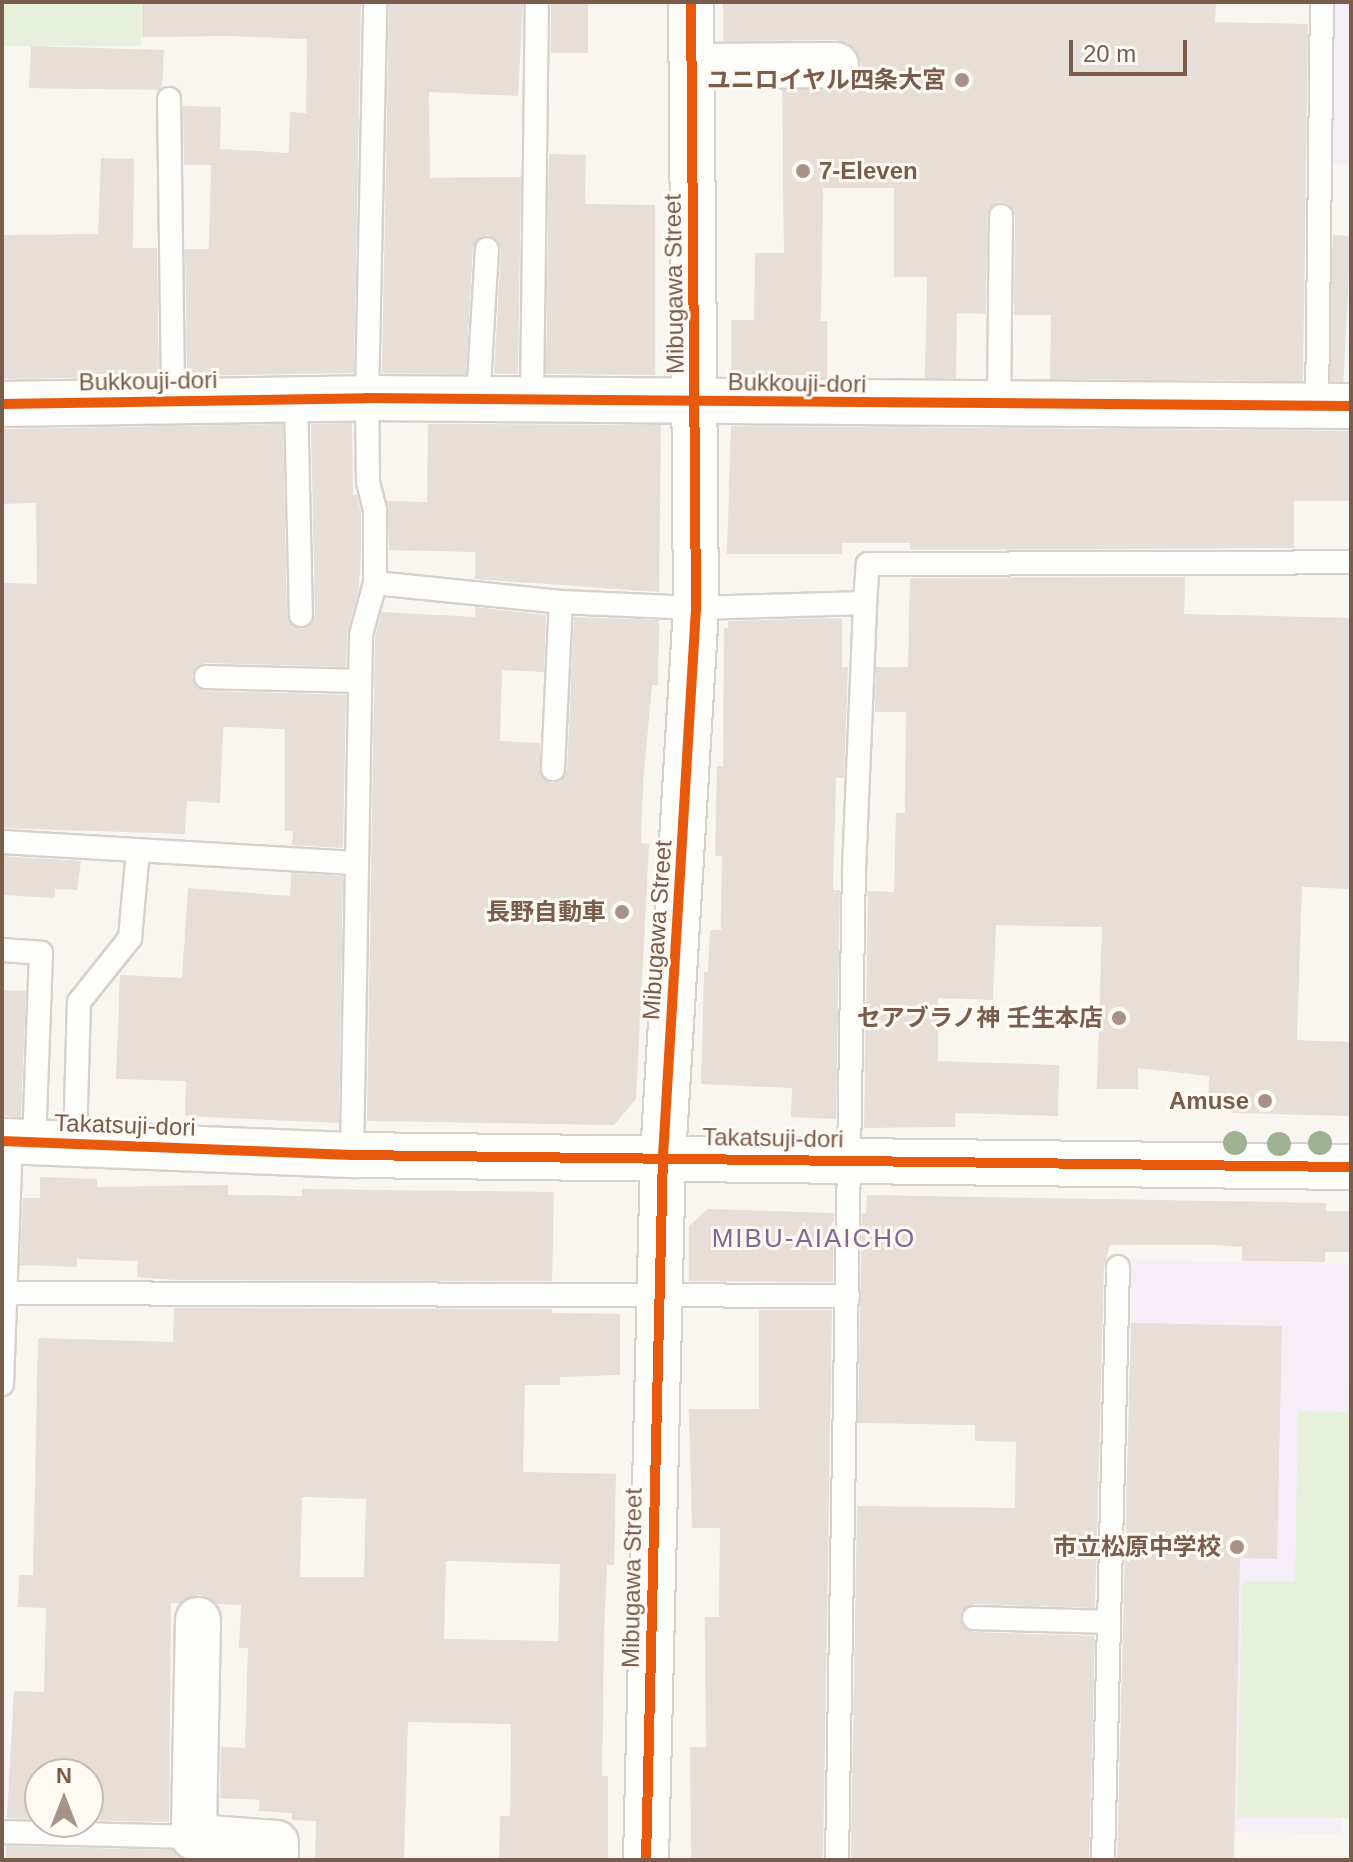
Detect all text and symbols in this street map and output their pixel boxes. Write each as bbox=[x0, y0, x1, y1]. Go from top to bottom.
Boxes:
scale bar bbox=[1073, 24, 1191, 74]
text: 20 m bbox=[1083, 40, 1136, 67]
place label: ユニロイヤル四条大宮 bbox=[706, 66, 946, 94]
marker: ユニロイヤル四条大宮 bbox=[953, 71, 971, 89]
place label: 7-Eleven bbox=[819, 157, 918, 185]
marker: 7-Eleven bbox=[794, 162, 812, 180]
street label: Mibugawa Street bbox=[658, 194, 690, 374]
street label: Bukkouji-dori bbox=[78, 365, 218, 397]
street label: Bukkouji-dori bbox=[727, 367, 867, 399]
street label: Mibugawa Street bbox=[636, 839, 678, 1021]
place label: 長野自動車 bbox=[486, 898, 606, 926]
marker: 長野自動車 bbox=[613, 903, 631, 921]
place label: セアブラノ神 壬生本店 bbox=[856, 1004, 1103, 1032]
marker: セアブラノ神 壬生本店 bbox=[1110, 1009, 1128, 1027]
place label: Amuse bbox=[1169, 1087, 1249, 1115]
marker: Amuse bbox=[1256, 1092, 1274, 1110]
street label: Takatsuji-dori bbox=[54, 1108, 196, 1142]
street label: Takatsuji-dori bbox=[702, 1122, 844, 1154]
district label: MIBU-AIAICHO bbox=[712, 1223, 916, 1255]
street label: Mibugawa Street bbox=[616, 1488, 648, 1668]
place label: 市立松原中学校 bbox=[1053, 1533, 1221, 1561]
marker: 市立松原中学校 bbox=[1228, 1538, 1246, 1556]
north arrow bbox=[24, 1758, 104, 1838]
text: N bbox=[56, 1763, 72, 1788]

